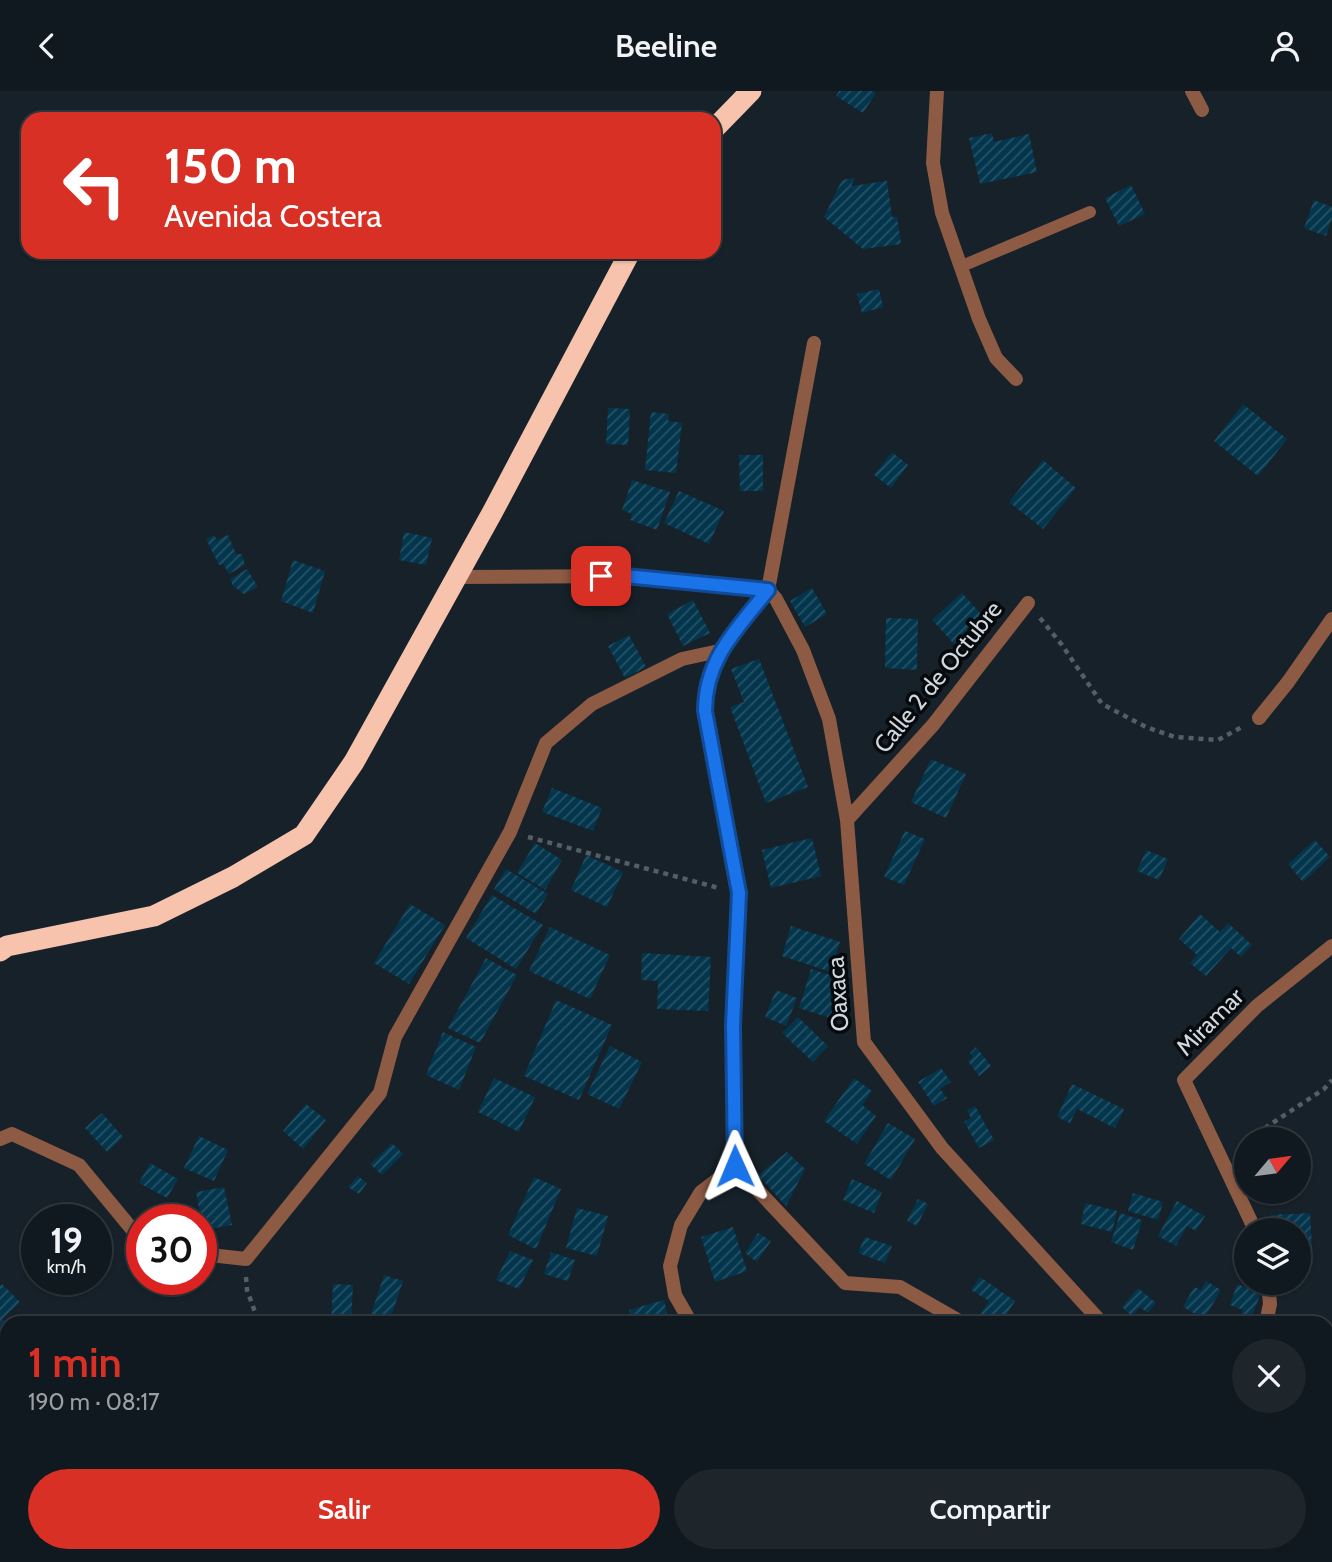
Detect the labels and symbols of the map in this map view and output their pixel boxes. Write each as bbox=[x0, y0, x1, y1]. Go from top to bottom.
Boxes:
pin bbox=[571, 546, 631, 606]
street label: Calle 2 de Octubre bbox=[868, 595, 1008, 758]
street label: Oaxaca bbox=[820, 955, 855, 1032]
street label: Miramar bbox=[1170, 982, 1250, 1061]
north arrow bbox=[1234, 1127, 1311, 1204]
position arrow bbox=[698, 1129, 772, 1203]
speed limit sign: 30 bbox=[126, 1204, 217, 1295]

